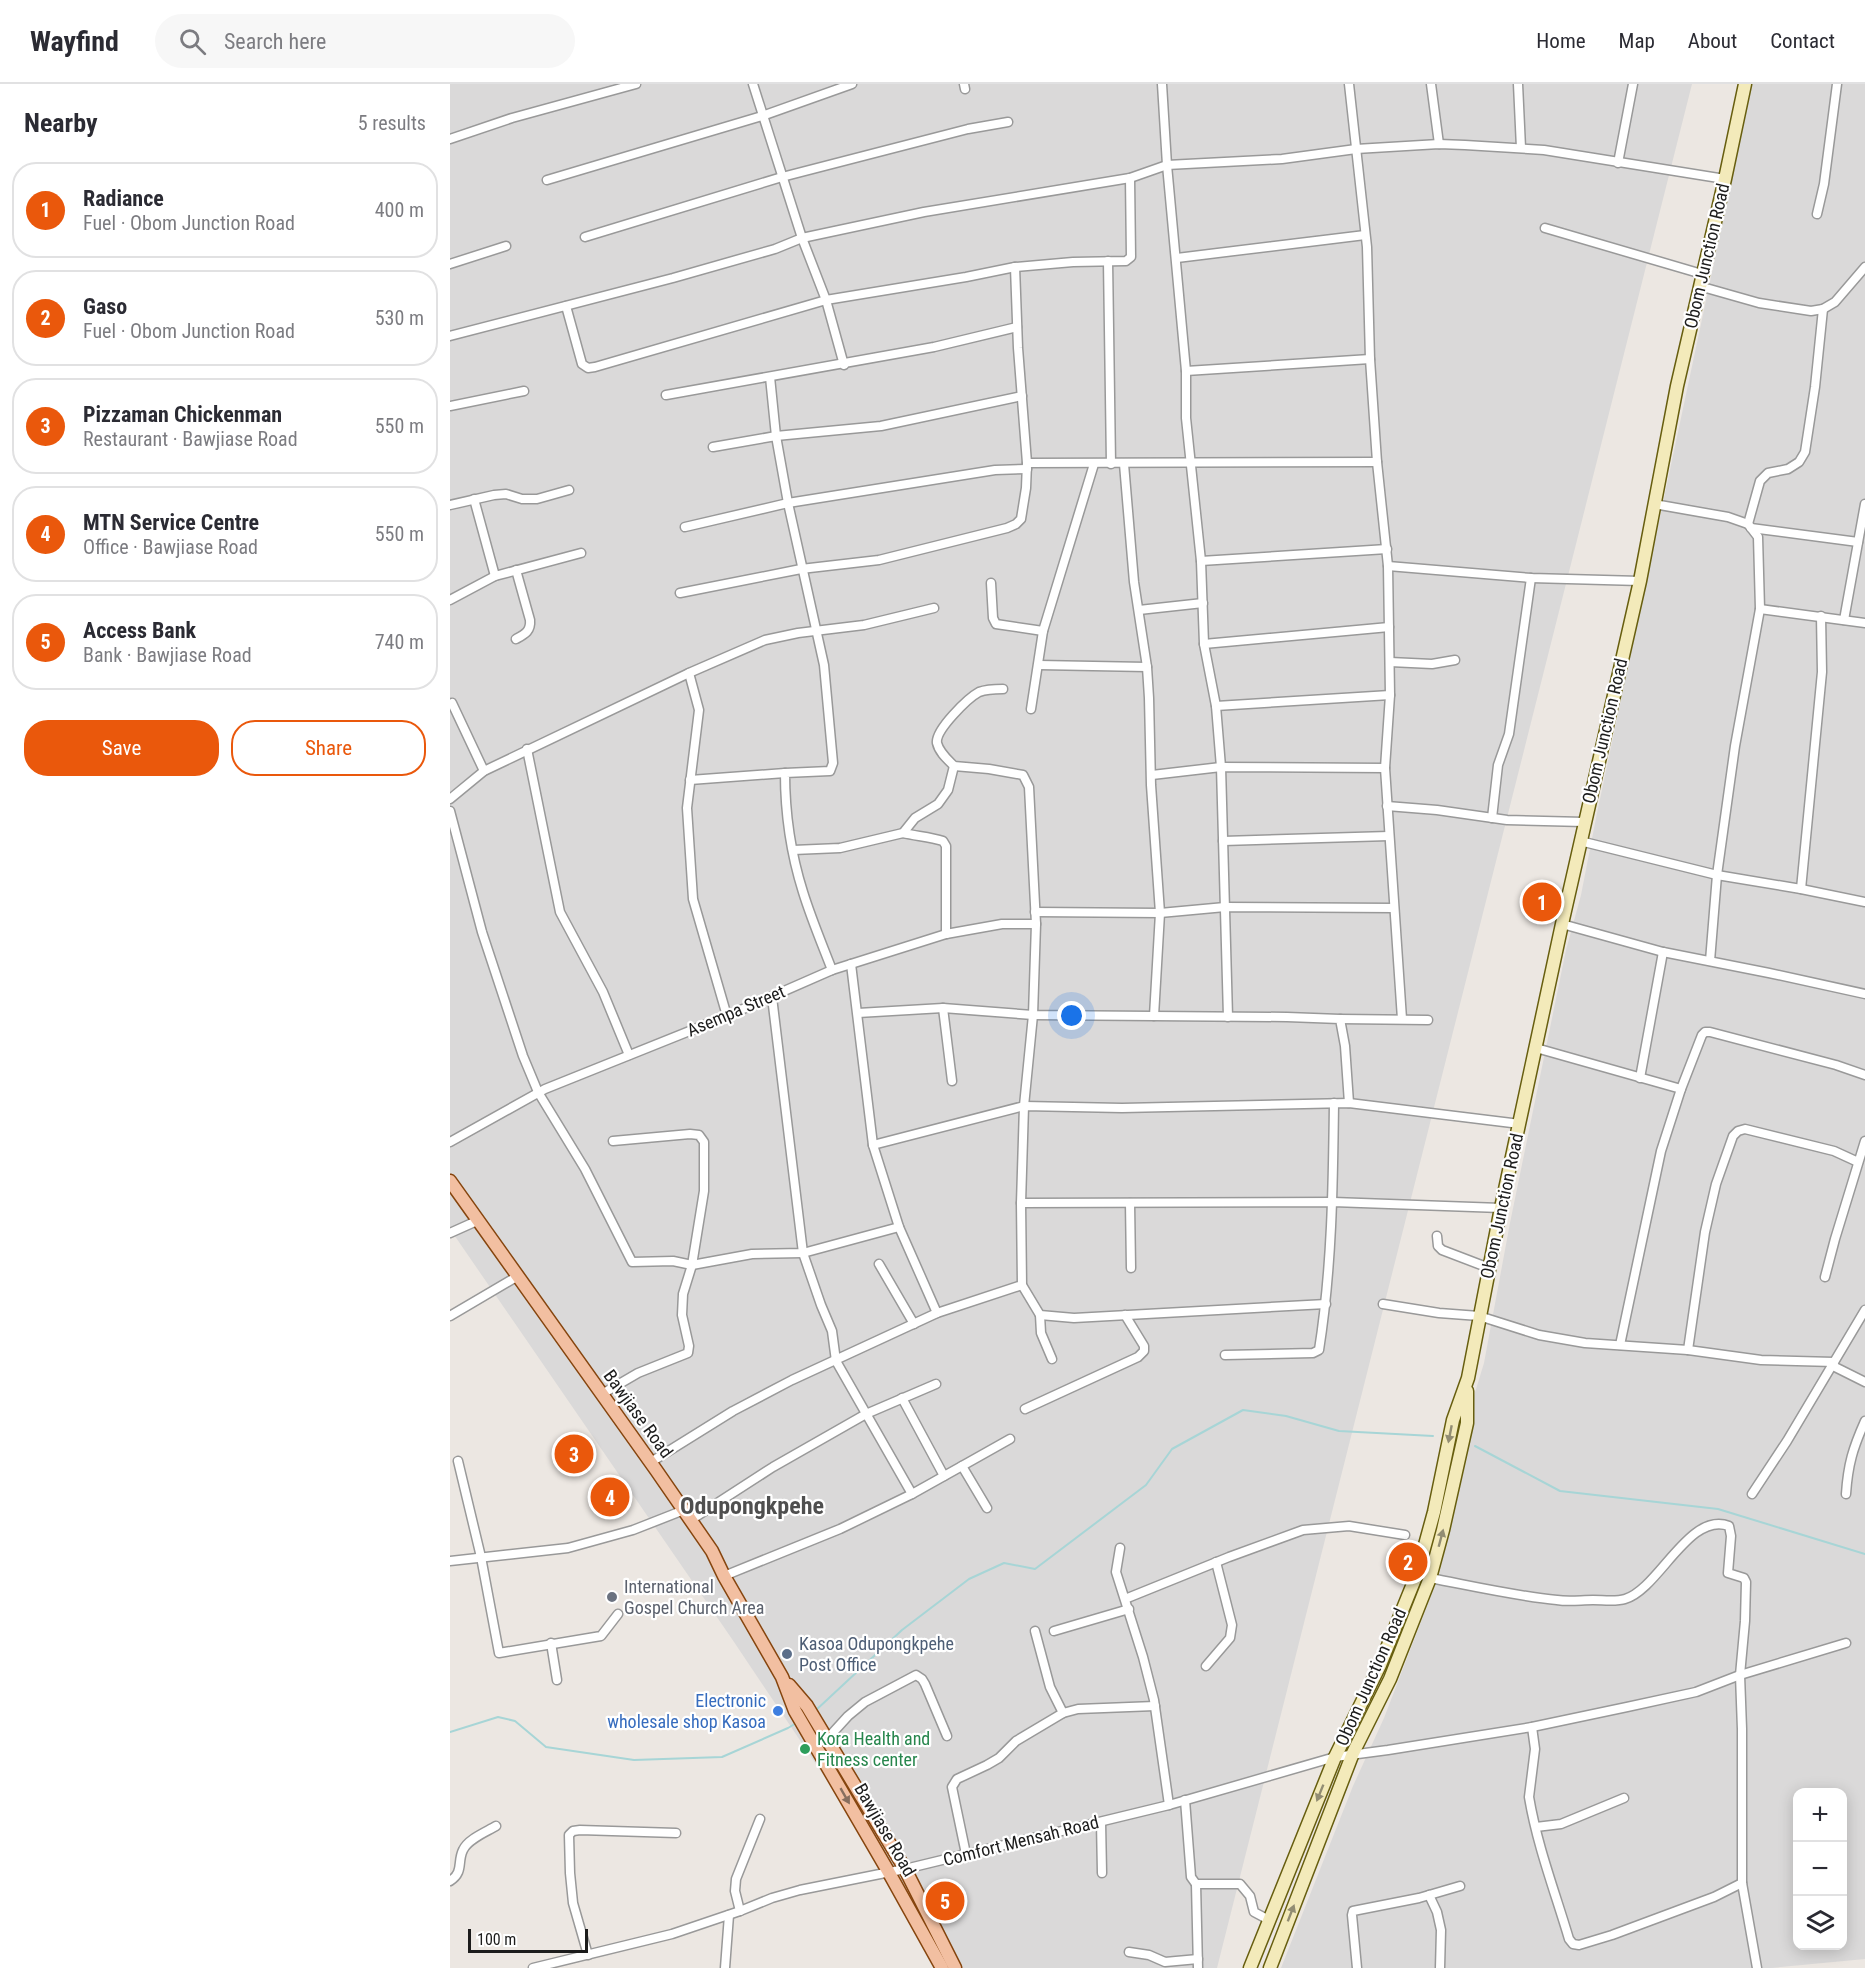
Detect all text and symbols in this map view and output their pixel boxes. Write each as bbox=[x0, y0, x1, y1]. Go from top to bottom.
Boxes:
search box bbox=[155, 14, 575, 68]
text: Wayfind bbox=[30, 25, 119, 58]
icon: search bbox=[176, 25, 209, 58]
text: Search here bbox=[224, 29, 326, 54]
text: Home bbox=[1536, 29, 1586, 53]
text: Map bbox=[1619, 29, 1655, 53]
text: About bbox=[1688, 29, 1737, 53]
text: Contact bbox=[1770, 29, 1835, 53]
text: Nearby bbox=[24, 108, 98, 138]
text: 5 results bbox=[358, 111, 426, 135]
street label: Obom Junction Road bbox=[1680, 181, 1733, 331]
text: Radiance bbox=[83, 186, 164, 211]
text: 1 bbox=[40, 198, 51, 222]
text: 400 m bbox=[375, 198, 424, 222]
text: Fuel · Obom Junction Road bbox=[83, 211, 295, 235]
text: Gaso bbox=[83, 294, 127, 319]
text: 2 bbox=[40, 306, 51, 330]
text: 530 m bbox=[375, 306, 424, 330]
text: Fuel · Obom Junction Road bbox=[83, 319, 295, 343]
text: Pizzaman Chickenman bbox=[83, 402, 282, 427]
text: 3 bbox=[40, 414, 51, 438]
text: 550 m bbox=[375, 414, 424, 438]
text: Restaurant · Bawjiase Road bbox=[83, 427, 298, 451]
text: MTN Service Centre bbox=[83, 510, 259, 535]
text: 4 bbox=[40, 522, 51, 546]
text: 550 m bbox=[375, 522, 424, 546]
text: Office · Bawjiase Road bbox=[83, 535, 258, 559]
text: Access Bank bbox=[83, 618, 196, 643]
text: 5 bbox=[40, 630, 51, 654]
text: 740 m bbox=[375, 630, 424, 654]
text: Bank · Bawjiase Road bbox=[83, 643, 252, 667]
street label: Obom Junction Road bbox=[1578, 656, 1631, 806]
button: Save bbox=[24, 720, 219, 776]
button: Share bbox=[231, 720, 426, 776]
pin: 1 bbox=[1522, 880, 1562, 924]
street label: Asempa Street bbox=[684, 980, 788, 1041]
your location bbox=[1057, 1001, 1086, 1030]
street label: Obom Junction Road bbox=[1476, 1131, 1527, 1281]
street label: Bawjiase Road bbox=[599, 1366, 677, 1462]
one-way arrow bbox=[1445, 1424, 1454, 1443]
pin: 3 bbox=[554, 1432, 594, 1476]
pin: 4 bbox=[590, 1474, 630, 1520]
district label: Odupongkpehe bbox=[680, 1492, 824, 1520]
one-way arrow bbox=[1437, 1529, 1446, 1547]
pin: 2 bbox=[1388, 1540, 1428, 1584]
place label: International Gospel Church Area bbox=[624, 1576, 764, 1618]
marker: International Gospel Church Area bbox=[605, 1590, 619, 1604]
street label: Obom Junction Road bbox=[1331, 1605, 1410, 1749]
place label: Kasoa Odupongkpehe Post Office bbox=[799, 1633, 954, 1675]
marker: Kasoa Odupongkpehe Post Office bbox=[780, 1647, 794, 1661]
place label: Electronic wholesale shop Kasoa bbox=[607, 1690, 766, 1732]
marker: Electronic wholesale shop Kasoa bbox=[771, 1704, 785, 1718]
place label: Kora Health and Fitness center bbox=[817, 1728, 930, 1770]
marker: Kora Health and Fitness center bbox=[798, 1742, 812, 1756]
street label: Bawjiase Road bbox=[850, 1780, 920, 1880]
one-way arrow bbox=[1315, 1784, 1324, 1802]
one-way arrow bbox=[839, 1788, 850, 1804]
map controls bbox=[1793, 1788, 1847, 1950]
button: + bbox=[1793, 1788, 1847, 1842]
street label: Comfort Mensah Road bbox=[941, 1811, 1101, 1870]
button: − bbox=[1793, 1842, 1847, 1896]
pin: 5 bbox=[926, 1878, 964, 1924]
button: layers bbox=[1793, 1896, 1847, 1950]
one-way arrow bbox=[1287, 1904, 1296, 1922]
scale bar bbox=[468, 1926, 588, 1954]
text: 100 m bbox=[477, 1930, 516, 1949]

